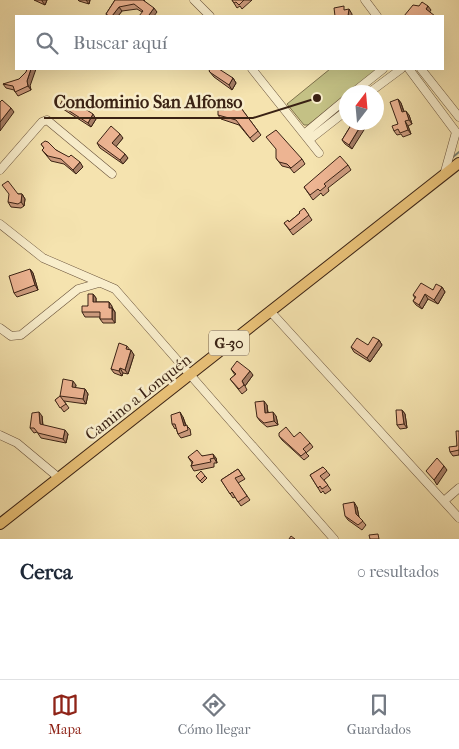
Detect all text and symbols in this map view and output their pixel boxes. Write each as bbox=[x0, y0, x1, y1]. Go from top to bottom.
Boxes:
search box bbox=[15, 15, 444, 70]
icon: search bbox=[33, 29, 61, 57]
text: Buscar aquí bbox=[73, 32, 167, 54]
callout: Condominio San Alfonso bbox=[44, 85, 253, 118]
north arrow bbox=[339, 85, 384, 130]
text: Condominio San Alfonso bbox=[54, 92, 242, 113]
road number: G-30 bbox=[209, 330, 249, 356]
street label: Camino a Lonquén bbox=[81, 349, 195, 444]
text: Cerca bbox=[20, 560, 72, 584]
text: 0 resultados bbox=[357, 562, 439, 581]
tab: Mapa bbox=[48, 691, 82, 738]
tab: Cómo llegar bbox=[178, 691, 250, 738]
tab: Guardados bbox=[347, 691, 411, 738]

